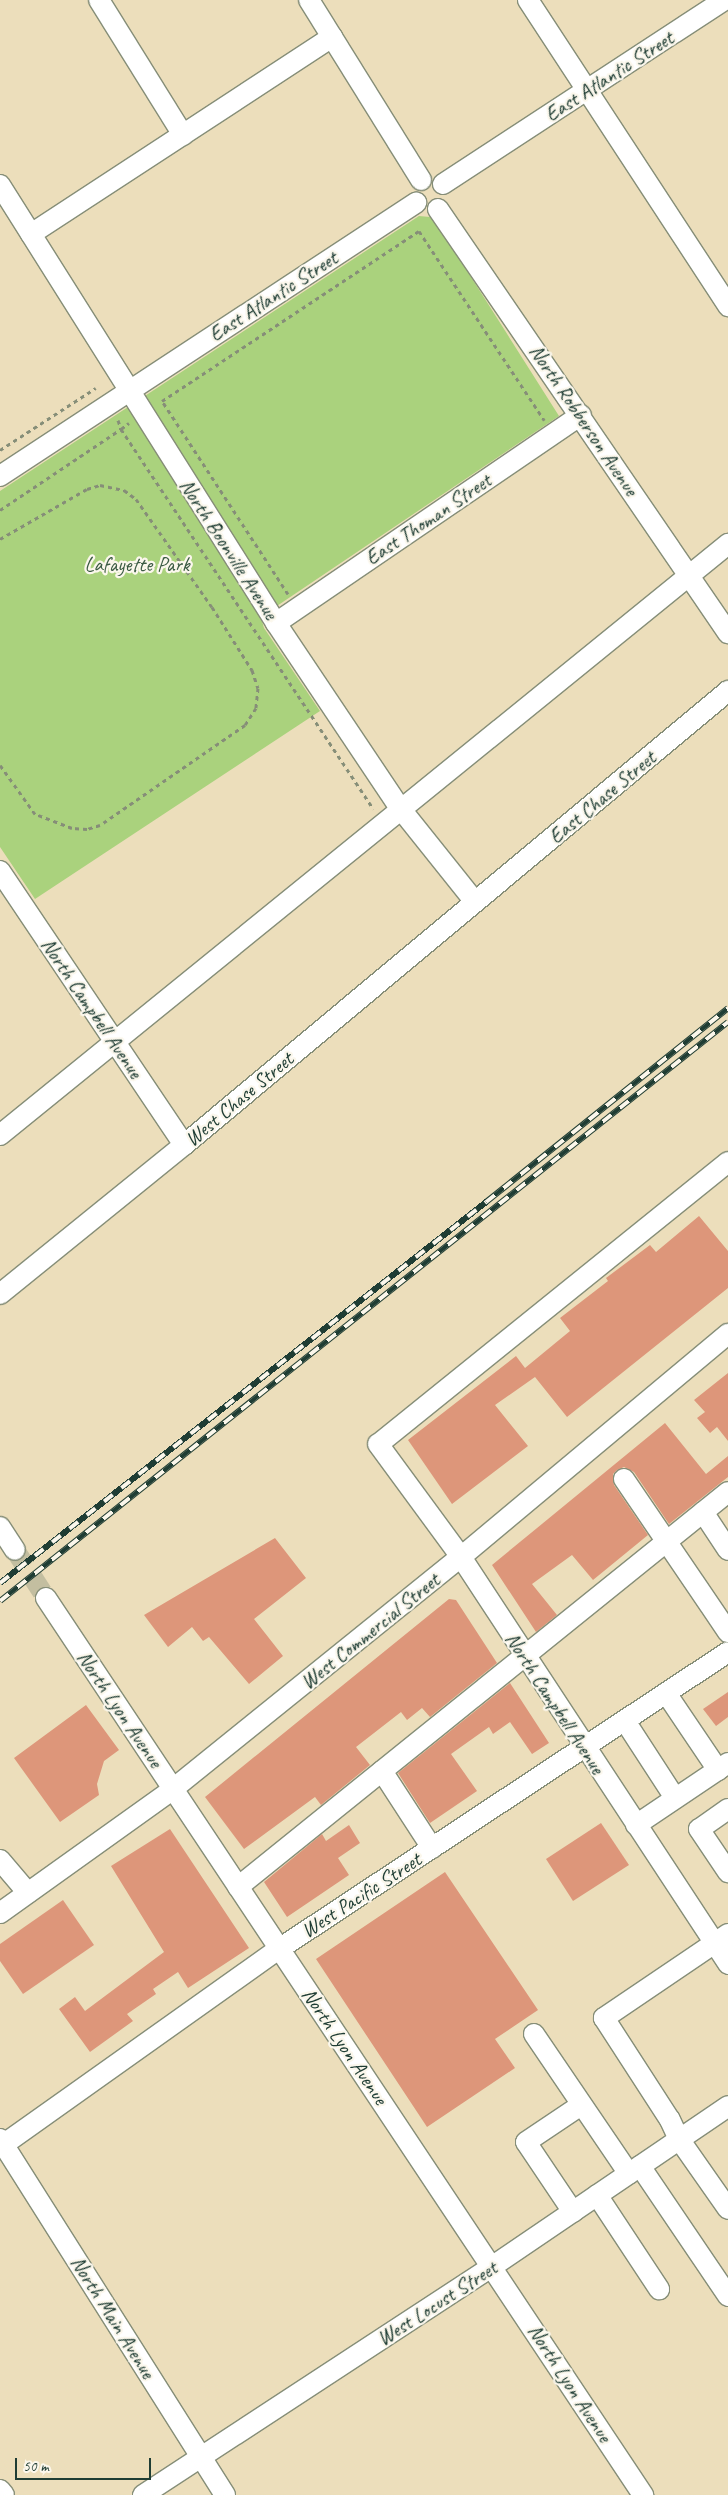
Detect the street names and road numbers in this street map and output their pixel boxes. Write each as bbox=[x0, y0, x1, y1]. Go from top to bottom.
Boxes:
street label: East Atlantic Street bbox=[540, 25, 678, 127]
street label: East Atlantic Street bbox=[204, 245, 342, 347]
street label: North Robberson Avenue bbox=[524, 339, 644, 501]
street label: East Thoman Street bbox=[360, 467, 496, 571]
street label: North Boonville Avenue bbox=[174, 474, 284, 624]
street label: East Chase Street bbox=[543, 745, 661, 849]
street label: North Campbell Avenue bbox=[36, 933, 148, 1083]
street label: West Chase Street bbox=[179, 1046, 299, 1152]
street label: West Commercial Street bbox=[295, 1567, 445, 1695]
street label: North Campbell Avenue bbox=[500, 1627, 610, 1779]
street label: North Lyon Avenue bbox=[72, 1646, 168, 1772]
street label: West Pacific Street bbox=[296, 1847, 426, 1943]
street label: North Lyon Avenue bbox=[297, 1983, 393, 2109]
street label: North Main Avenue bbox=[65, 2251, 161, 2383]
street label: West Locust Street bbox=[372, 2255, 502, 2351]
street label: North Lyon Avenue bbox=[523, 2320, 617, 2446]

